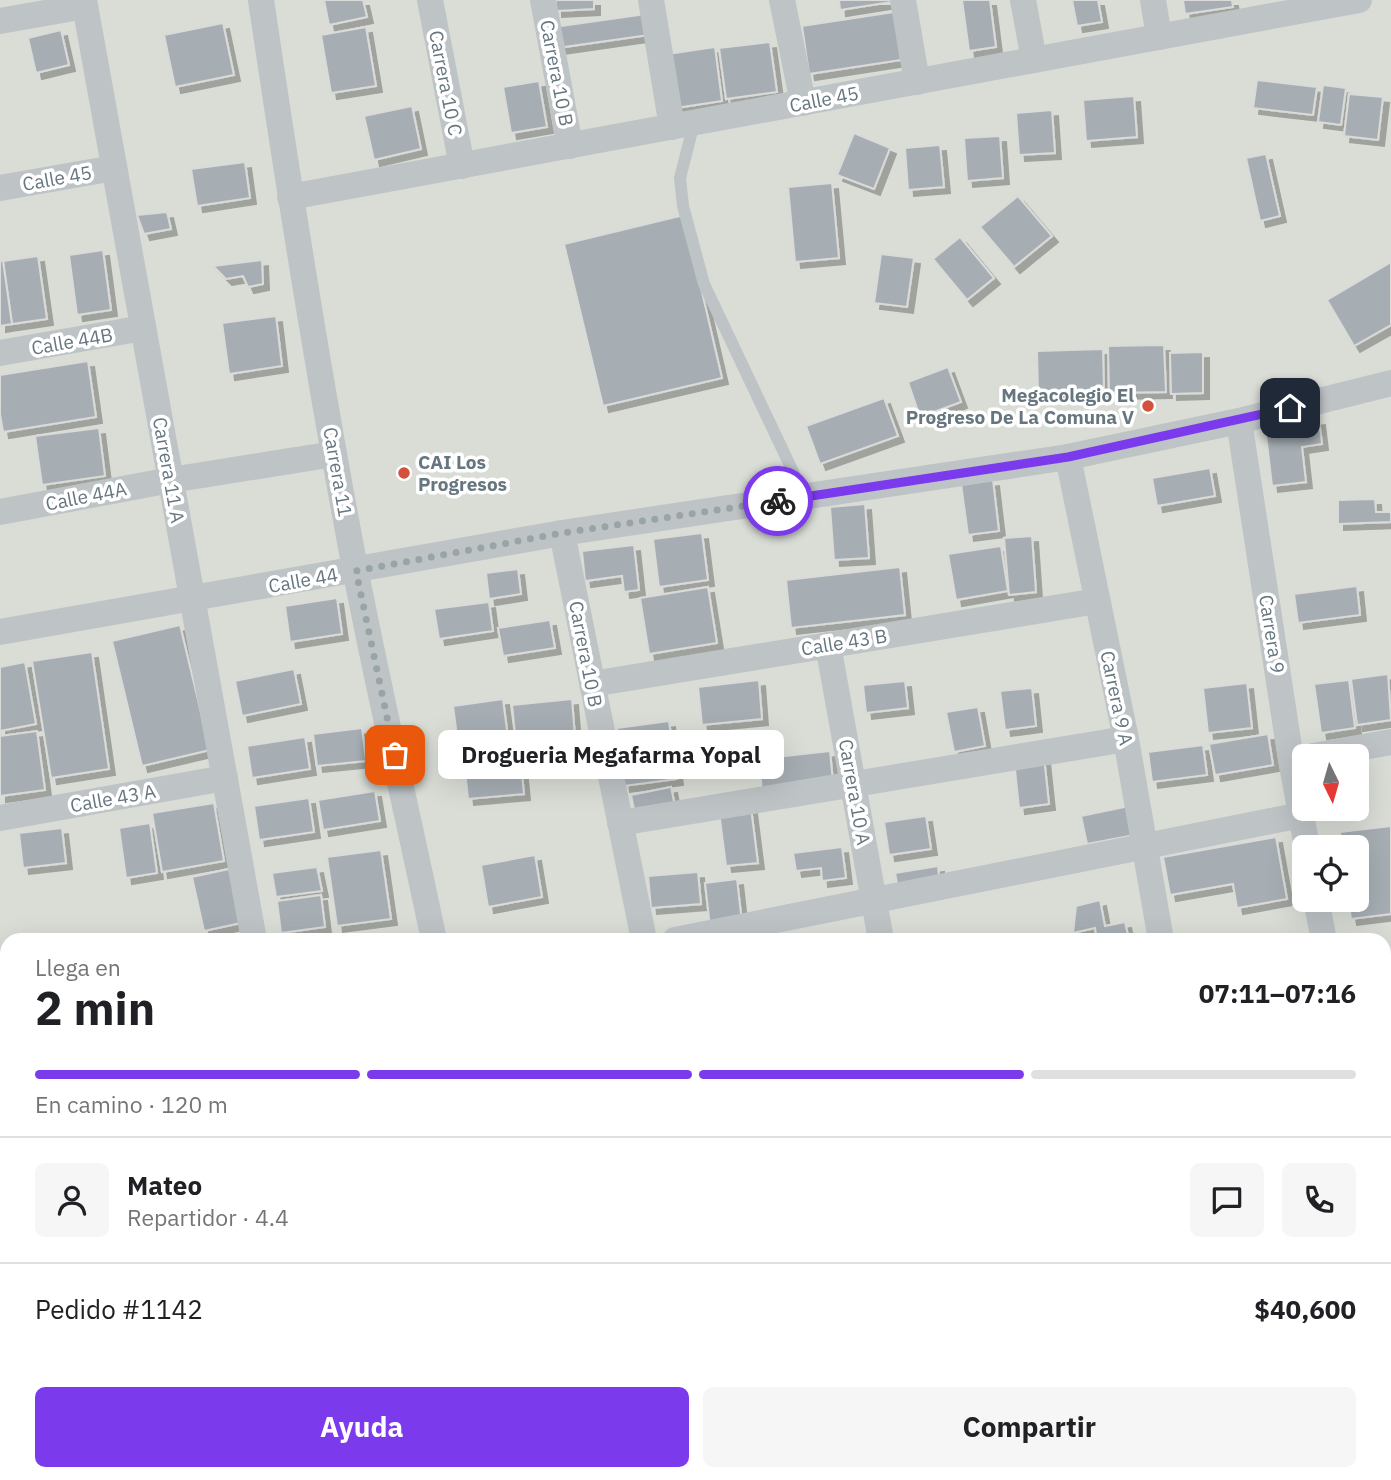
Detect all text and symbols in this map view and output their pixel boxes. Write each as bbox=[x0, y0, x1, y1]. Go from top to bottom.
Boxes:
street label: Carrera 10 B bbox=[535, 18, 579, 128]
street label: Carrera 10 C bbox=[424, 28, 468, 138]
street label: Calle 45 bbox=[787, 81, 861, 117]
street label: Calle 45 bbox=[20, 160, 94, 196]
street label: Calle 44B bbox=[29, 322, 115, 360]
pin bbox=[1260, 378, 1320, 438]
place label: Megacolegio El Progreso De La Comuna V bbox=[906, 383, 1135, 429]
icon: home bbox=[1271, 389, 1309, 427]
marker: Megacolegio El Progreso De La Comuna V bbox=[1140, 398, 1156, 414]
street label: Carrera 11 A bbox=[148, 415, 190, 525]
street label: Carrera 11 bbox=[318, 425, 358, 519]
place label: CAI Los Progresos bbox=[418, 450, 507, 496]
marker: CAI Los Progresos bbox=[396, 465, 412, 481]
courier bbox=[743, 466, 813, 536]
street label: Calle 44A bbox=[43, 476, 129, 516]
icon: bike bbox=[759, 482, 797, 520]
street label: Calle 44 bbox=[266, 562, 340, 598]
street label: Carrera 9 bbox=[1254, 593, 1290, 675]
street label: Carrera 10 B bbox=[564, 599, 608, 709]
street label: Calle 43 B bbox=[799, 623, 889, 661]
street label: Carrera 9 A bbox=[1095, 649, 1139, 747]
pin bbox=[365, 725, 425, 785]
callout: Drogueria Megafarma Yopal bbox=[437, 730, 784, 780]
icon: bag bbox=[376, 736, 414, 774]
street label: Carrera 10 A bbox=[834, 737, 876, 847]
text: Drogueria Megafarma Yopal bbox=[461, 739, 761, 769]
north arrow bbox=[1292, 744, 1368, 821]
map controls bbox=[1292, 744, 1369, 912]
street label: Calle 43 A bbox=[68, 779, 158, 817]
button: locate bbox=[1292, 835, 1369, 912]
text: Llega en bbox=[35, 952, 121, 982]
text: 07:11–07:16 bbox=[1199, 976, 1356, 1010]
text: 2 min bbox=[35, 978, 155, 1038]
text: En camino · 120 m bbox=[35, 1089, 228, 1119]
button: person bbox=[35, 1163, 109, 1237]
button: chat bbox=[1190, 1163, 1264, 1237]
button: phone bbox=[1282, 1163, 1356, 1237]
text: Mateo bbox=[127, 1168, 202, 1202]
text: Repartidor · 4.4 bbox=[127, 1202, 289, 1232]
text: Pedido #1142 bbox=[35, 1292, 203, 1326]
text: $40,600 bbox=[1254, 1292, 1356, 1326]
button: Ayuda bbox=[35, 1387, 689, 1467]
button: Compartir bbox=[703, 1387, 1356, 1467]

